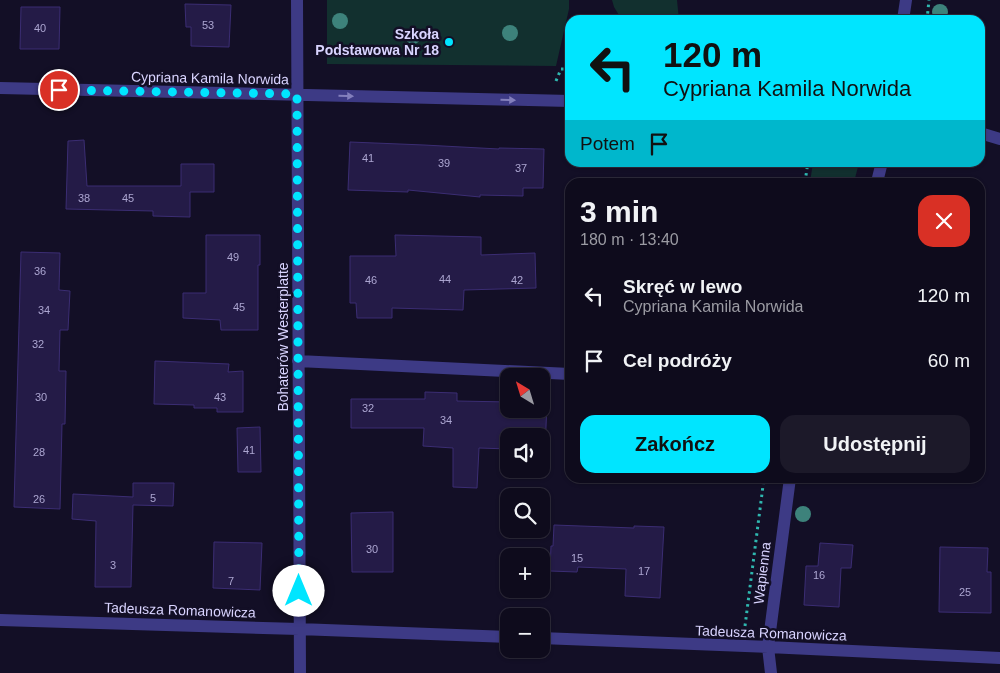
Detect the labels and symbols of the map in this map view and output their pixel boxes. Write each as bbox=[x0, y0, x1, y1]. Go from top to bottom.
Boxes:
house number: 53 bbox=[202, 19, 214, 31]
house number: 40 bbox=[34, 22, 46, 34]
place label: Szkoła Podstawowa Nr 18 bbox=[315, 26, 439, 58]
marker: Szkoła Podstawowa Nr 18 bbox=[443, 36, 455, 48]
pin bbox=[38, 69, 80, 111]
street label: Cypriana Kamila Norwida bbox=[131, 69, 289, 87]
one-way arrow bbox=[338, 92, 354, 100]
one-way arrow bbox=[500, 96, 516, 104]
house number: 41 bbox=[362, 152, 374, 164]
house number: 39 bbox=[438, 157, 450, 169]
house number: 37 bbox=[515, 162, 527, 174]
house number: 38 bbox=[78, 192, 90, 204]
house number: 45 bbox=[122, 192, 134, 204]
house number: 49 bbox=[227, 251, 239, 263]
street label: Bohaterów Westerplatte bbox=[275, 262, 291, 412]
house number: 36 bbox=[34, 265, 46, 277]
house number: 44 bbox=[439, 273, 451, 285]
house number: 46 bbox=[365, 274, 377, 286]
house number: 42 bbox=[511, 274, 523, 286]
house number: 45 bbox=[233, 301, 245, 313]
house number: 34 bbox=[38, 304, 50, 316]
house number: 32 bbox=[32, 338, 44, 350]
north arrow bbox=[500, 368, 550, 418]
house number: 30 bbox=[35, 391, 47, 403]
house number: 43 bbox=[214, 391, 226, 403]
house number: 32 bbox=[362, 402, 374, 414]
house number: 34 bbox=[440, 414, 452, 426]
house number: 41 bbox=[243, 444, 255, 456]
house number: 28 bbox=[33, 446, 45, 458]
house number: 5 bbox=[150, 492, 156, 504]
house number: 26 bbox=[33, 493, 45, 505]
street label: Wapienna bbox=[750, 541, 774, 605]
house number: 30 bbox=[366, 543, 378, 555]
house number: 15 bbox=[571, 552, 583, 564]
house number: 3 bbox=[110, 559, 116, 571]
position arrow bbox=[272, 564, 324, 616]
house number: 17 bbox=[638, 565, 650, 577]
house number: 16 bbox=[813, 569, 825, 581]
house number: 7 bbox=[228, 575, 234, 587]
house number: 25 bbox=[959, 586, 971, 598]
street label: Tadeusza Romanowicza bbox=[104, 599, 256, 621]
street label: Tadeusza Romanowicza bbox=[695, 622, 847, 644]

